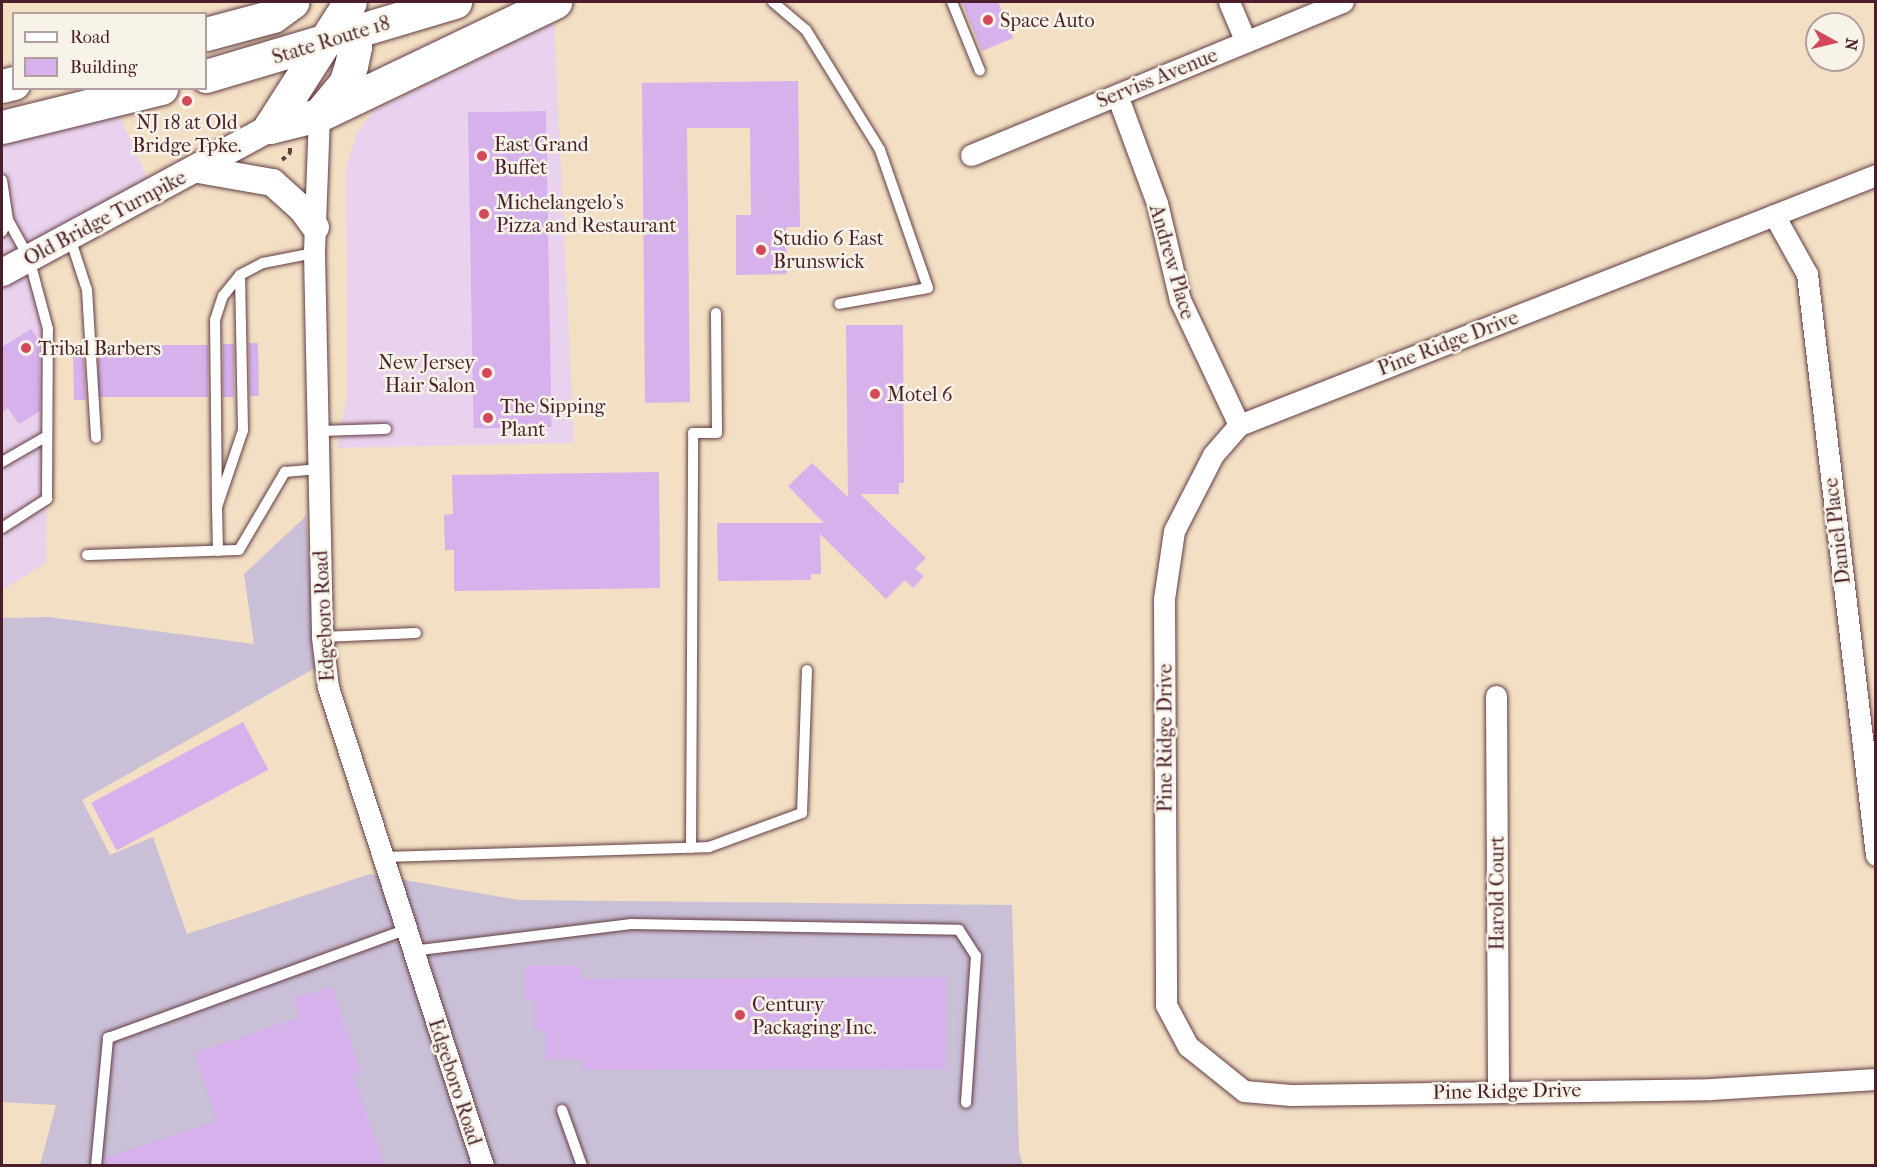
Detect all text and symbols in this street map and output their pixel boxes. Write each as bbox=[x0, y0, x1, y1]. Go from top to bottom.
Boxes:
place label: Space Auto bbox=[1000, 8, 1095, 32]
street label: State Route 18 bbox=[269, 11, 393, 69]
legend bbox=[12, 12, 207, 90]
north arrow bbox=[1805, 12, 1865, 72]
marker: Space Auto bbox=[981, 13, 995, 27]
text: Road bbox=[70, 27, 110, 48]
text: N bbox=[1841, 37, 1862, 52]
street label: Serviss Avenue bbox=[1093, 43, 1221, 113]
text: Building bbox=[70, 57, 137, 78]
marker: NJ 18 at Old Bridge Tpke. bbox=[180, 94, 194, 108]
place label: NJ 18 at Old Bridge Tpke. bbox=[132, 110, 242, 157]
place label: East Grand Buffet bbox=[494, 132, 589, 179]
marker: East Grand Buffet bbox=[475, 149, 489, 163]
street label: Old Bridge Turnpike bbox=[20, 165, 190, 271]
place label: Michelangelo's Pizza and Restaurant bbox=[496, 190, 677, 237]
street label: Andrew Place bbox=[1144, 202, 1200, 322]
marker: Michelangelo's Pizza and Restaurant bbox=[477, 207, 491, 221]
place label: Studio 6 East Brunswick bbox=[773, 226, 884, 273]
marker: Studio 6 East Brunswick bbox=[754, 243, 768, 257]
street label: Pine Ridge Drive bbox=[1374, 305, 1522, 381]
place label: Tribal Barbers bbox=[38, 336, 161, 360]
marker: Tribal Barbers bbox=[19, 341, 33, 355]
place label: New Jersey Hair Salon bbox=[378, 350, 475, 397]
marker: New Jersey Hair Salon bbox=[480, 366, 494, 380]
place label: Motel 6 bbox=[887, 382, 953, 406]
marker: Motel 6 bbox=[868, 387, 882, 401]
place label: The Sipping Plant bbox=[500, 394, 605, 441]
marker: The Sipping Plant bbox=[481, 411, 495, 425]
street label: Daniel Place bbox=[1819, 476, 1855, 586]
street label: Edgeboro Road bbox=[309, 550, 339, 682]
street label: Pine Ridge Drive bbox=[1153, 664, 1177, 812]
street label: Harold Court bbox=[1485, 836, 1509, 950]
place label: Century Packaging Inc. bbox=[752, 992, 877, 1039]
marker: Century Packaging Inc. bbox=[733, 1008, 747, 1022]
street label: Edgeboro Road bbox=[423, 1016, 487, 1148]
street label: Pine Ridge Drive bbox=[1433, 1078, 1581, 1104]

